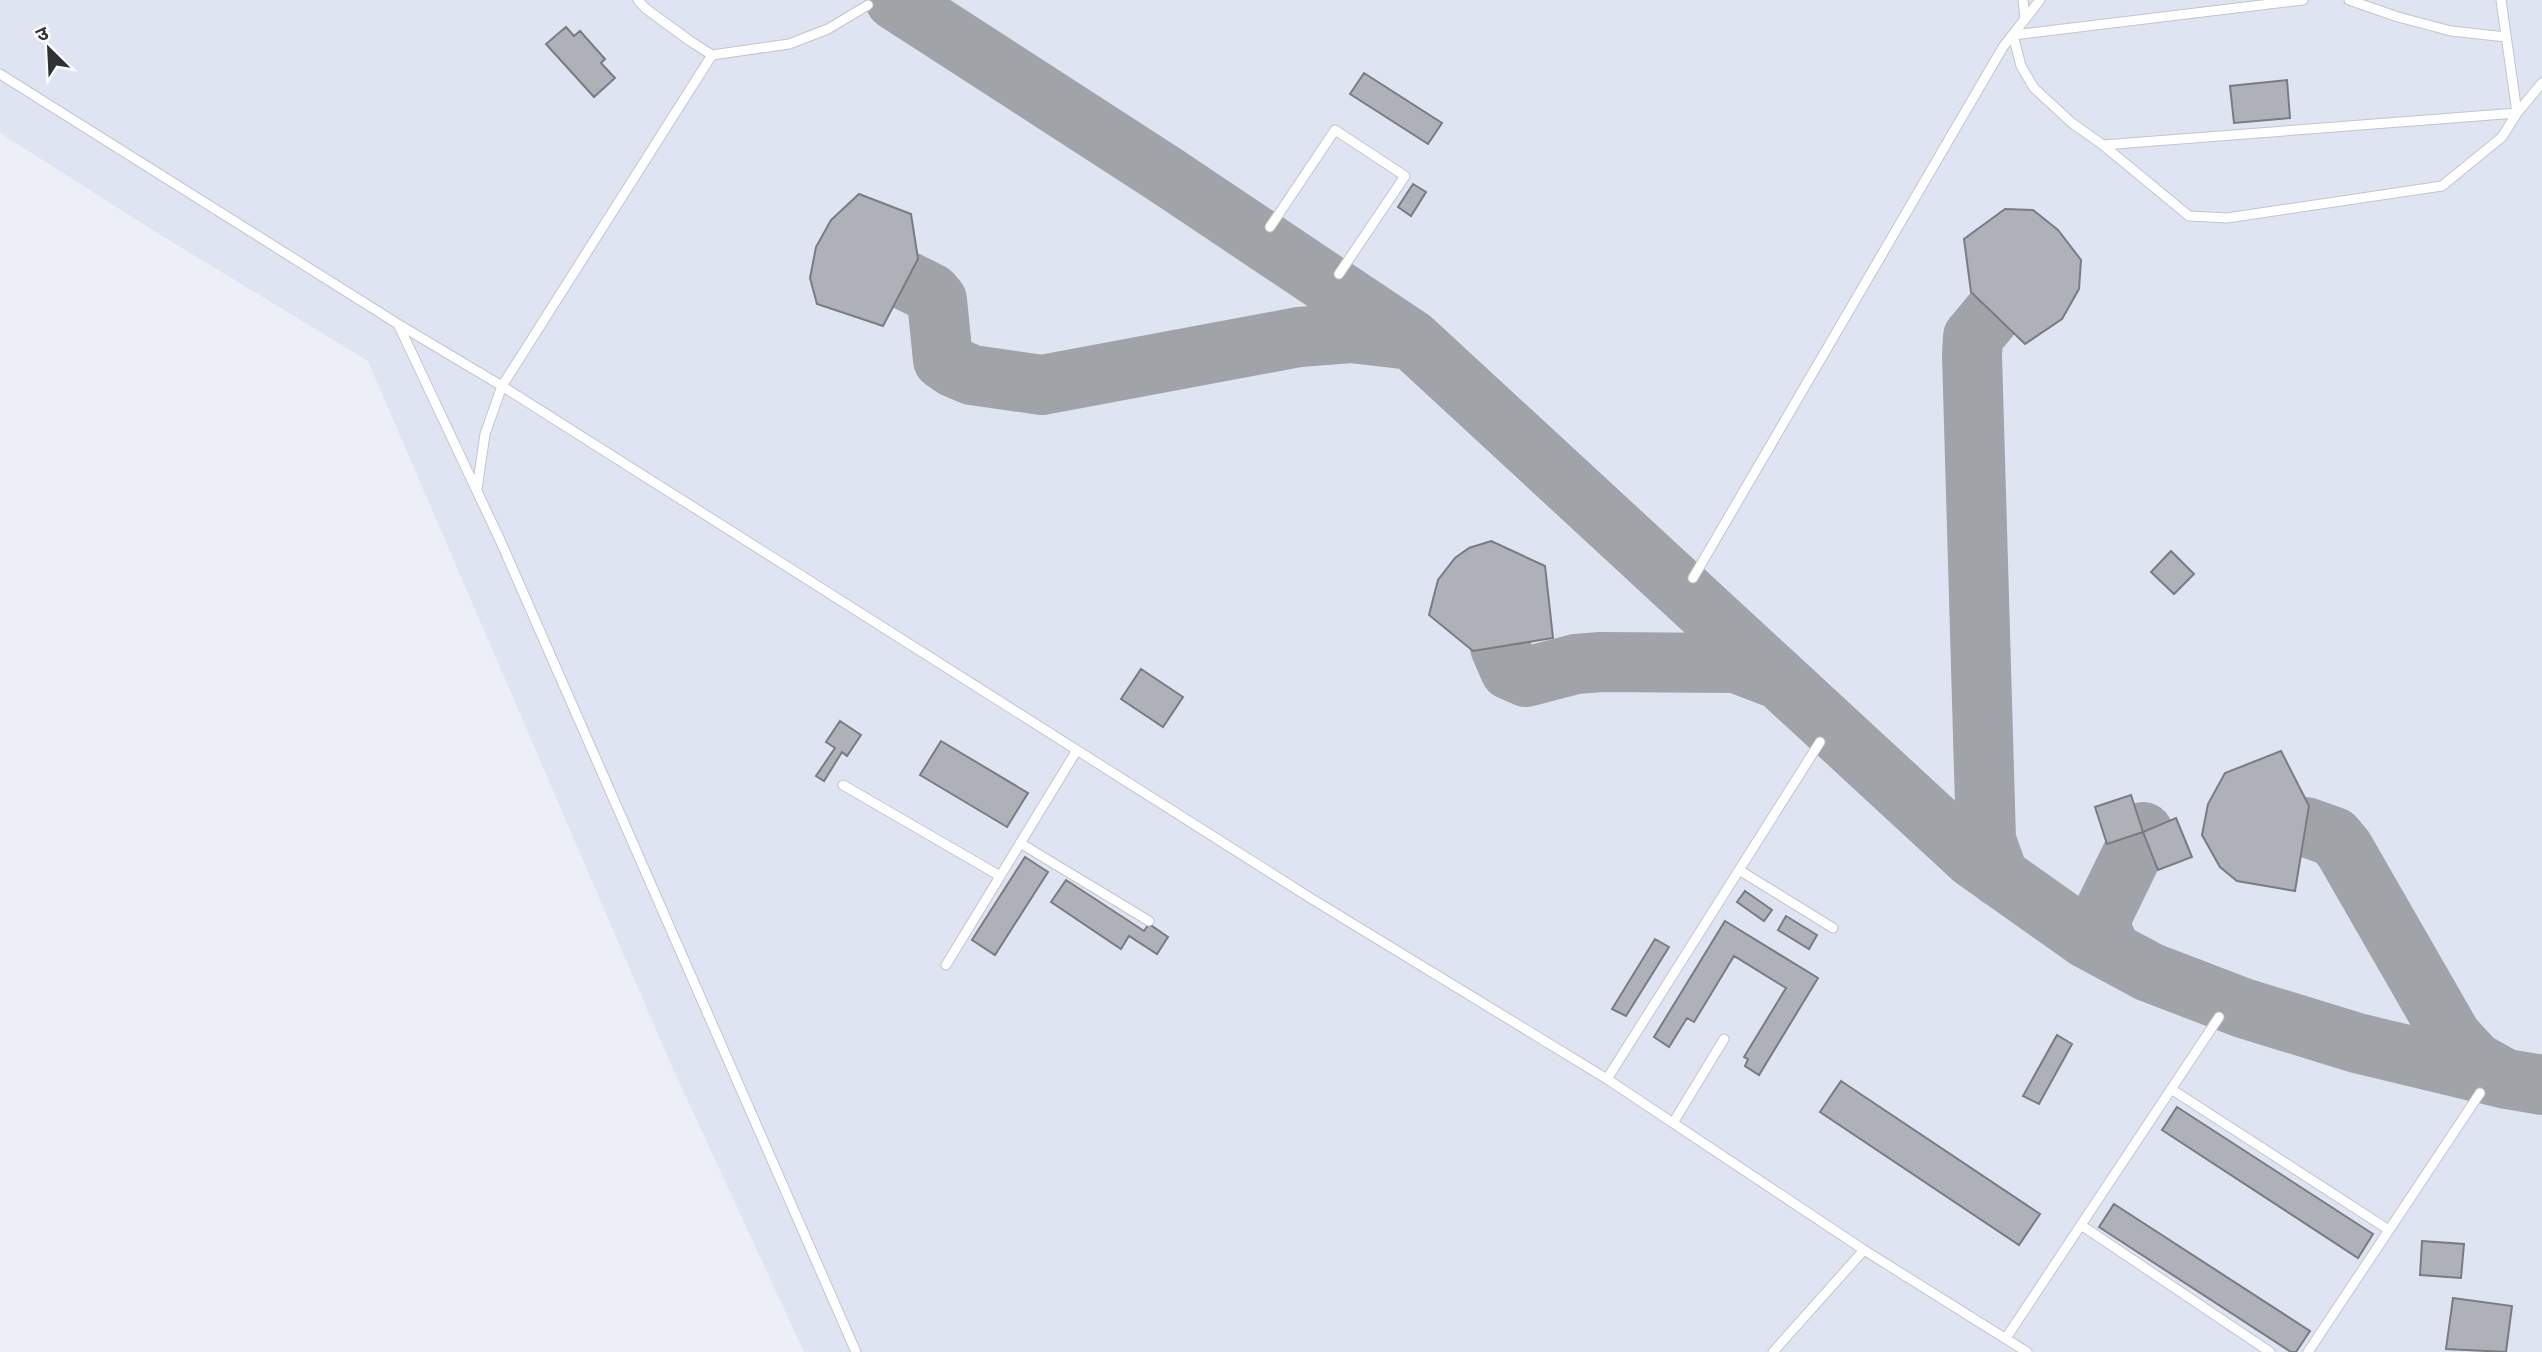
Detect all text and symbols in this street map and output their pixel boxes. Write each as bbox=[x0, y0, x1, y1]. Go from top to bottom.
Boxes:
north arrow bbox=[14, 14, 84, 84]
text: उ bbox=[32, 19, 54, 49]

